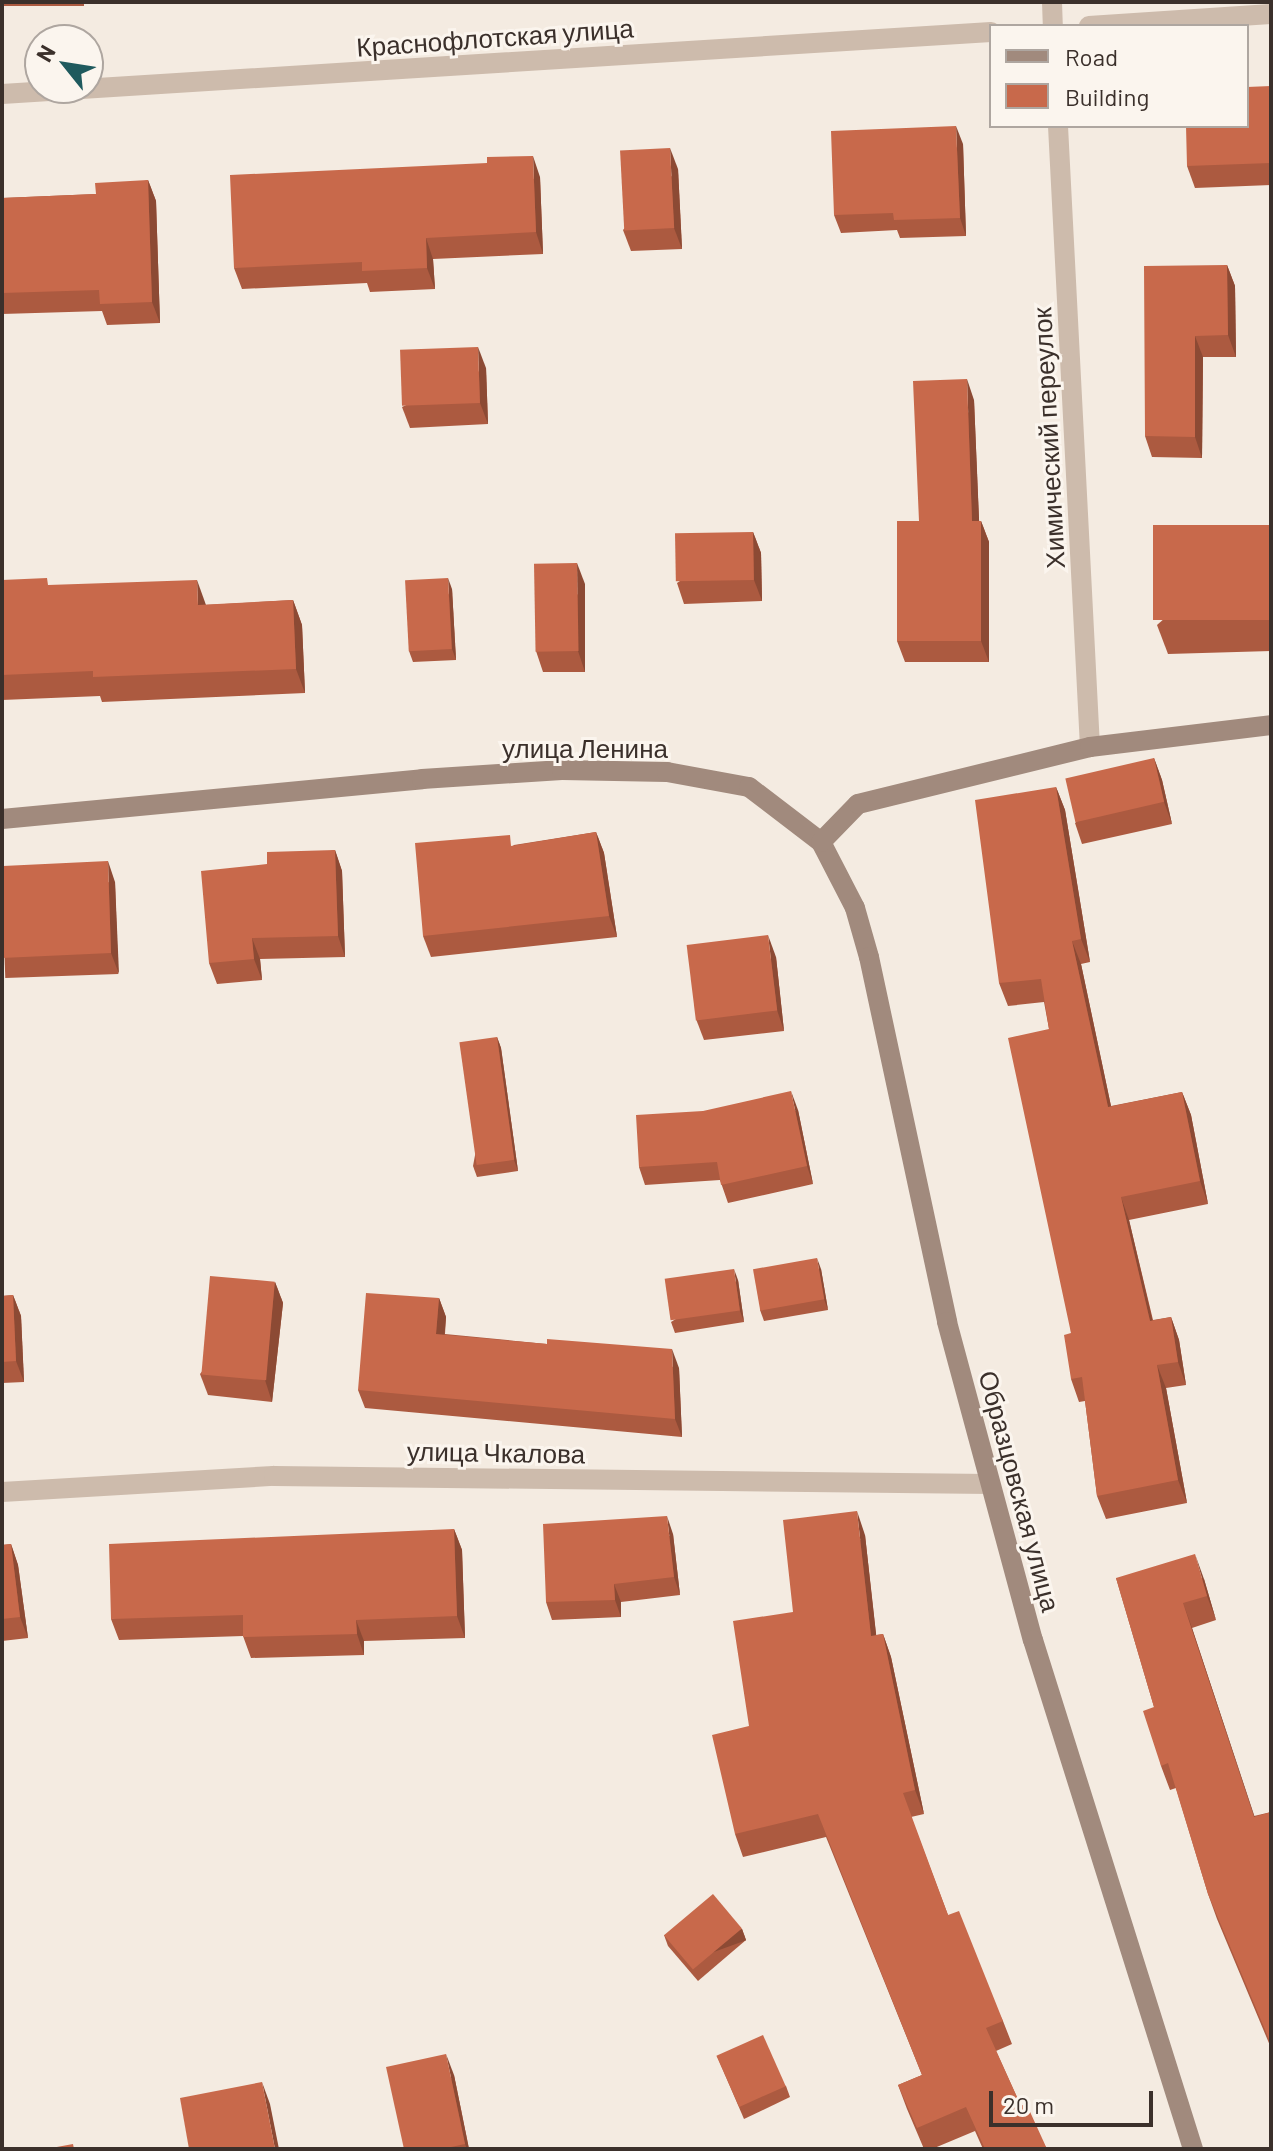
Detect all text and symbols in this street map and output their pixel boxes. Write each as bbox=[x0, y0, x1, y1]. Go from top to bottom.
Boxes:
street label: Краснофлотская улица bbox=[355, 12, 635, 62]
north arrow bbox=[24, 24, 104, 104]
legend bbox=[989, 24, 1249, 128]
text: N bbox=[30, 40, 60, 66]
text: Road bbox=[1065, 42, 1118, 71]
text: Building bbox=[1065, 82, 1149, 111]
street label: Химический переулок bbox=[1026, 306, 1070, 570]
street label: улица Ленина bbox=[502, 732, 668, 764]
street label: Образцовская улица bbox=[973, 1367, 1067, 1615]
street label: улица Чкалова bbox=[407, 1435, 585, 1469]
scale bar bbox=[993, 2075, 1157, 2125]
text: 20 m bbox=[1003, 2090, 1054, 2119]

